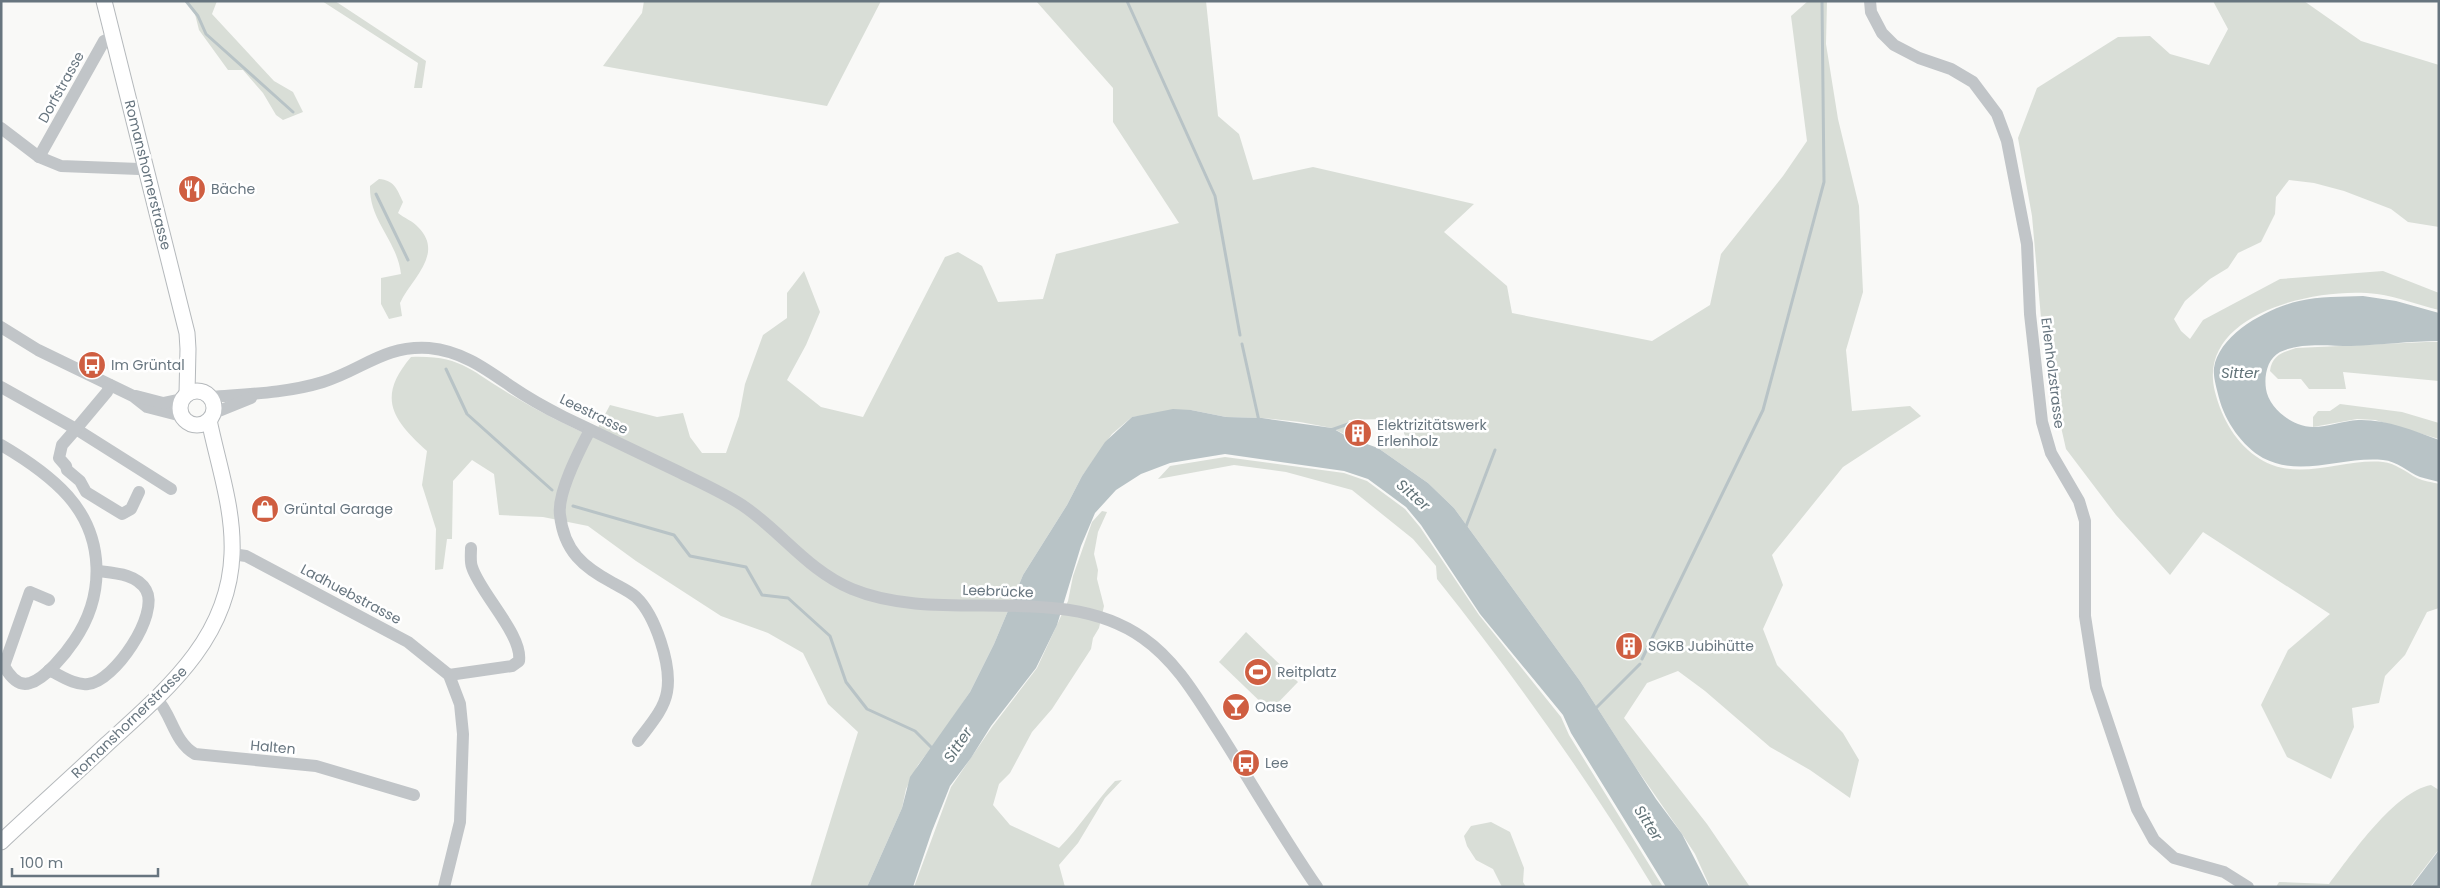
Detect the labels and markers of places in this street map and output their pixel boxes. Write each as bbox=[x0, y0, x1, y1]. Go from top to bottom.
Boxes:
restaurant icon: Bäche bbox=[177, 174, 207, 204]
place label: Bäche bbox=[211, 179, 256, 199]
bus stop icon: Im Grüntal bbox=[77, 350, 107, 380]
place label: Im Grüntal bbox=[111, 355, 185, 375]
place label: Elektrizitätswerk Erlenholz bbox=[1377, 415, 1487, 451]
building icon: Elektrizitätswerk Erlenholz bbox=[1343, 418, 1373, 448]
shop icon: Grüntal Garage bbox=[250, 494, 280, 524]
place label: Grüntal Garage bbox=[284, 499, 393, 519]
building icon: SGKB Jubihütte bbox=[1614, 631, 1644, 661]
place label: SGKB Jubihütte bbox=[1648, 636, 1754, 656]
sports icon: Reitplatz bbox=[1243, 657, 1273, 687]
place label: Reitplatz bbox=[1277, 662, 1337, 682]
bar icon: Oase bbox=[1221, 692, 1251, 722]
place label: Oase bbox=[1255, 697, 1292, 717]
bus stop icon: Lee bbox=[1231, 748, 1261, 778]
place label: Lee bbox=[1265, 753, 1289, 773]

